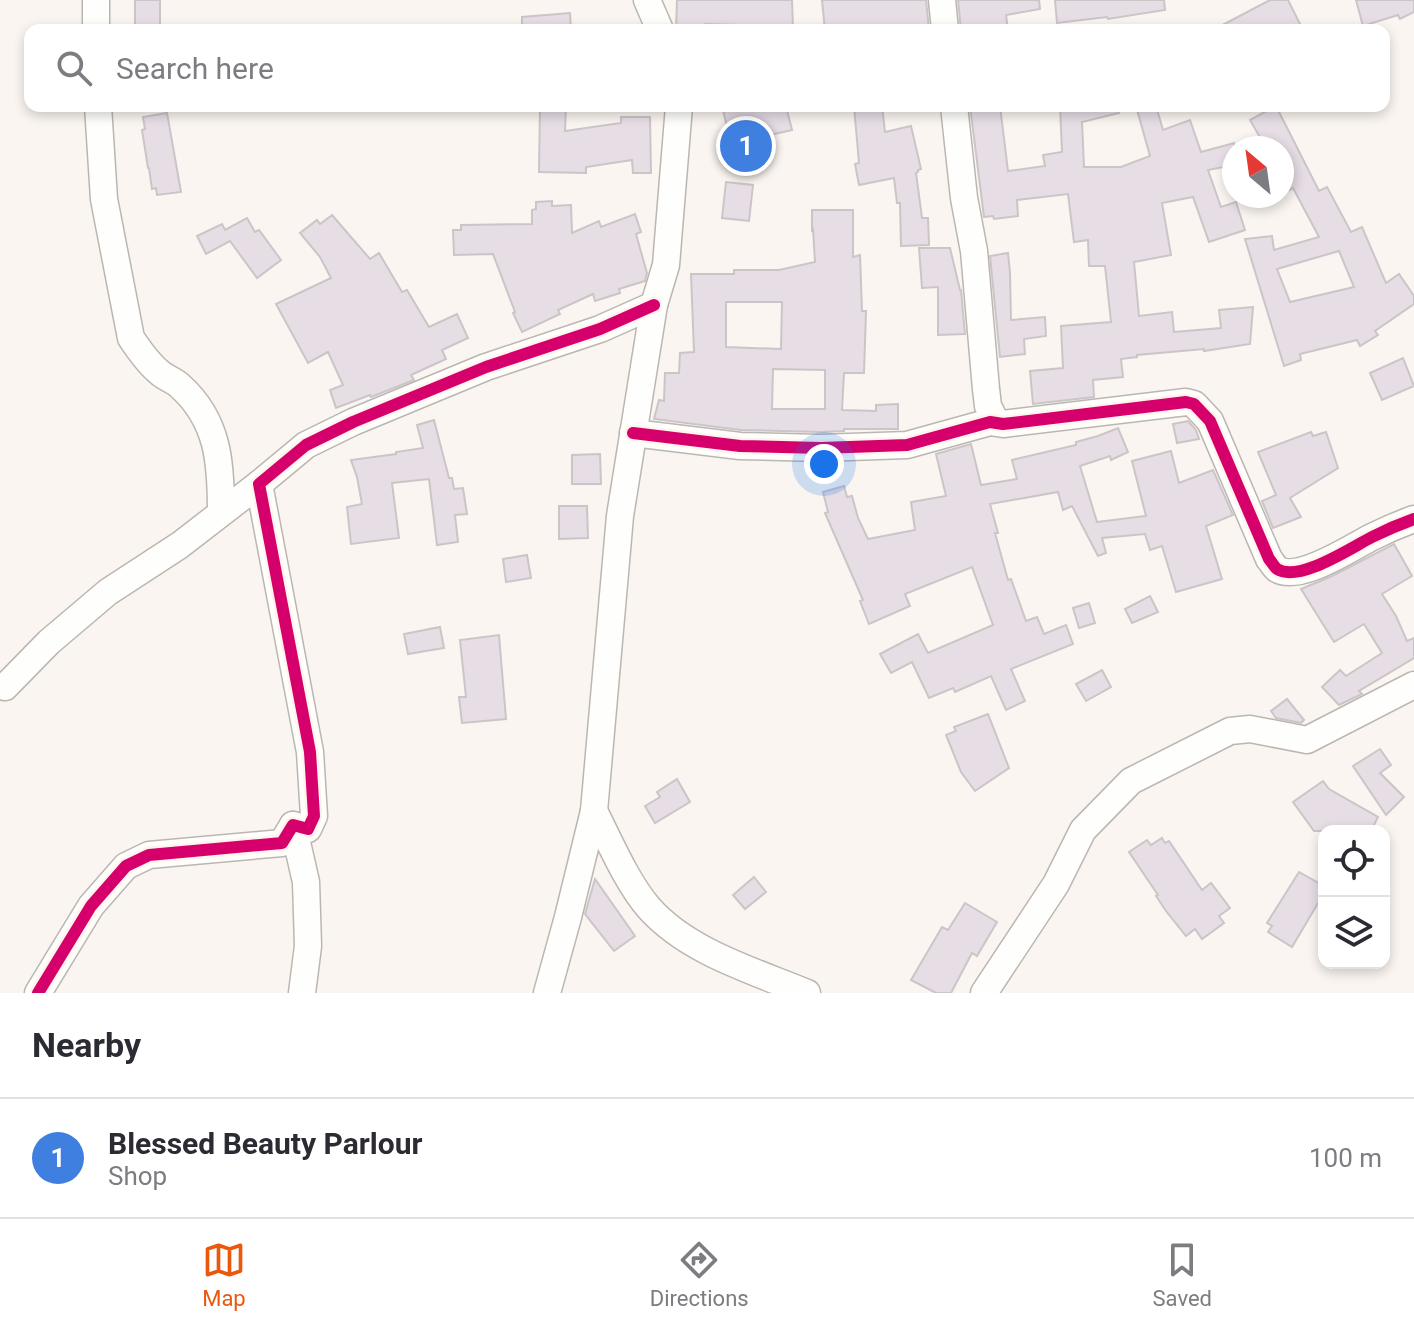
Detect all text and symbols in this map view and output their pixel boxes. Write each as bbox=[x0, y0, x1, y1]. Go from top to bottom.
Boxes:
search box bbox=[24, 24, 1390, 112]
icon: search bbox=[52, 46, 96, 90]
text: Search here bbox=[116, 51, 274, 86]
pin: 1 bbox=[720, 116, 772, 176]
north arrow bbox=[1222, 136, 1294, 208]
your location bbox=[804, 444, 844, 484]
map controls bbox=[1318, 825, 1390, 969]
button: locate bbox=[1318, 825, 1390, 897]
button: layers bbox=[1318, 897, 1390, 969]
text: Nearby bbox=[32, 1025, 141, 1065]
text: Blessed Beauty Parlour bbox=[108, 1126, 422, 1161]
text: 1 bbox=[51, 1143, 65, 1173]
text: 100 m bbox=[1309, 1143, 1382, 1173]
text: Shop bbox=[108, 1161, 167, 1191]
tab: Map bbox=[202, 1238, 246, 1311]
tab: Directions bbox=[650, 1238, 749, 1311]
tab: Saved bbox=[1153, 1238, 1212, 1311]

